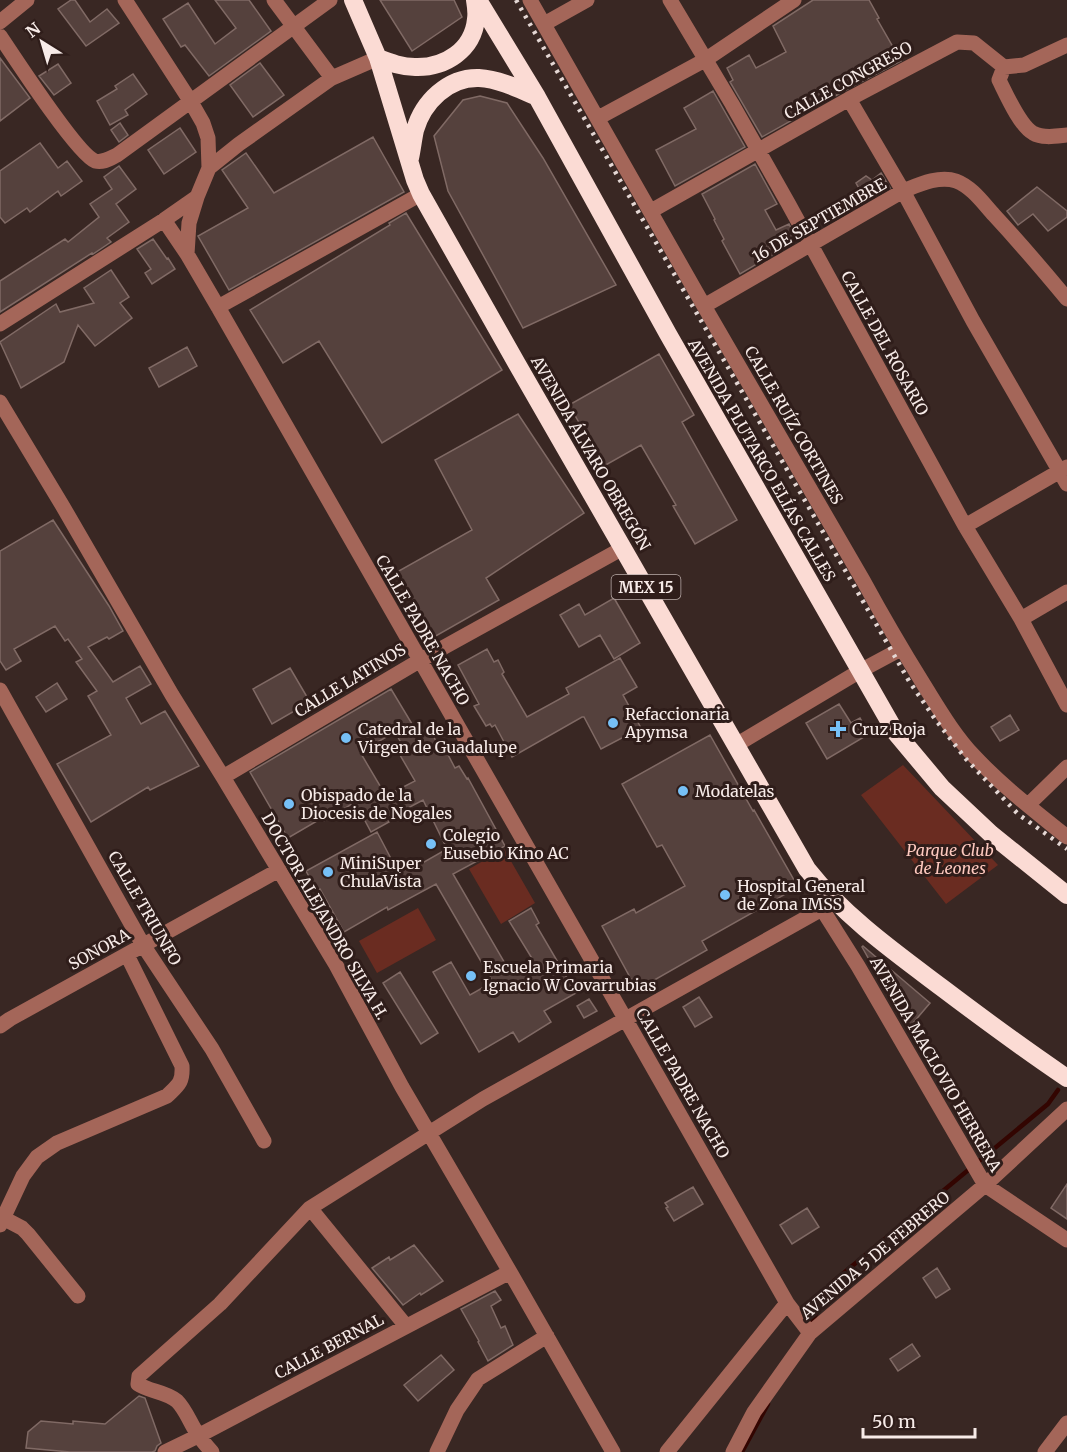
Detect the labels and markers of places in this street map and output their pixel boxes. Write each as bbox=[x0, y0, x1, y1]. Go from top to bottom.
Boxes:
place label: Refaccionaria Apymsa bbox=[624, 704, 730, 742]
marker: Refaccionaria Apymsa bbox=[606, 716, 620, 730]
place label: Catedral de la Virgen de Guadalupe bbox=[357, 719, 517, 757]
place label: Cruz Roja bbox=[852, 719, 926, 739]
marker: Cruz Roja bbox=[829, 720, 847, 738]
marker: Catedral de la Virgen de Guadalupe bbox=[339, 731, 353, 745]
place label: Modatelas bbox=[695, 781, 775, 801]
marker: Modatelas bbox=[676, 784, 690, 798]
place label: Obispado de la Diocesis de Nogales bbox=[301, 785, 452, 823]
marker: Obispado de la Diocesis de Nogales bbox=[282, 797, 296, 811]
place label: Colegio Eusebio Kino AC bbox=[443, 825, 569, 863]
marker: Colegio Eusebio Kino AC bbox=[424, 837, 438, 851]
place label: MiniSuper ChulaVista bbox=[340, 853, 422, 891]
marker: MiniSuper ChulaVista bbox=[321, 865, 335, 879]
place label: Hospital General de Zona IMSS bbox=[737, 876, 865, 914]
marker: Hospital General de Zona IMSS bbox=[718, 888, 732, 902]
place label: Escuela Primaria Ignacio W Covarrubias bbox=[483, 957, 656, 995]
marker: Escuela Primaria Ignacio W Covarrubias bbox=[464, 969, 478, 983]

